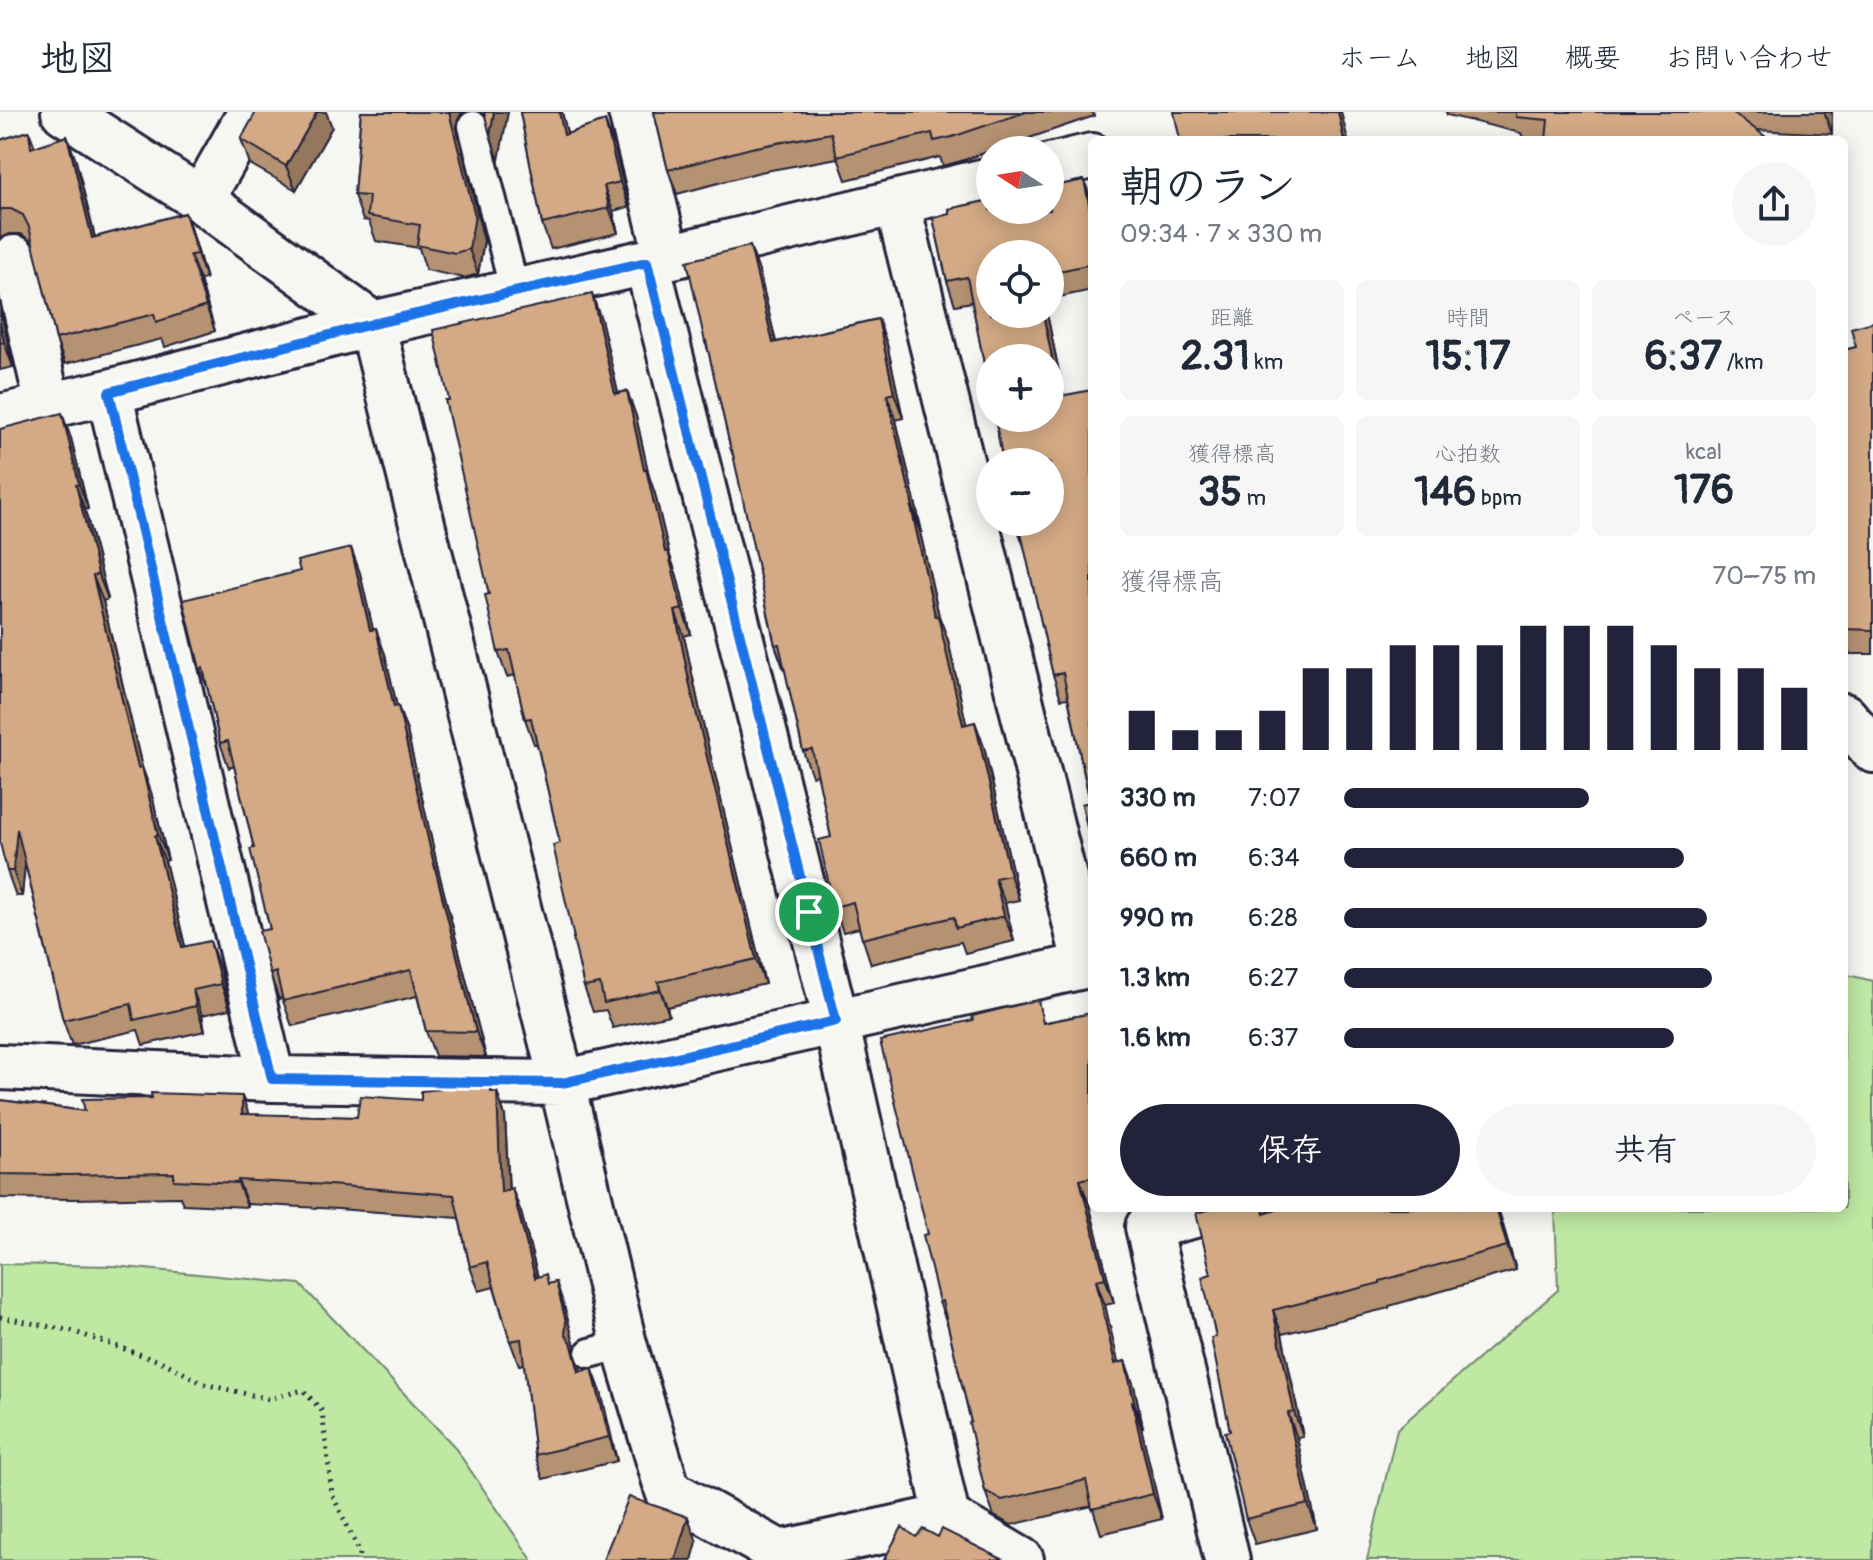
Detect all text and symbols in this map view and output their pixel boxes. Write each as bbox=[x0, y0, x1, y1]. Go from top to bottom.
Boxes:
text: 地図 bbox=[40, 35, 116, 83]
text: ホーム bbox=[1338, 41, 1421, 76]
text: 地図 bbox=[1465, 41, 1521, 76]
text: 概要 bbox=[1565, 41, 1621, 76]
text: お問い合わせ bbox=[1665, 41, 1833, 76]
north arrow bbox=[976, 136, 1064, 224]
map controls bbox=[976, 136, 1064, 536]
text: 朝のラン bbox=[1120, 160, 1296, 215]
button: share bbox=[1732, 162, 1816, 246]
text: 09:34 · 7 × 330 m bbox=[1120, 218, 1322, 250]
button: locate bbox=[976, 240, 1064, 328]
text: 距離 bbox=[1210, 304, 1254, 332]
text: 時間 bbox=[1446, 304, 1490, 332]
text: ペース bbox=[1672, 304, 1736, 332]
text: 2.31 bbox=[1181, 332, 1250, 381]
text: 15:17 bbox=[1426, 332, 1510, 381]
text: 6:37 bbox=[1645, 332, 1722, 381]
button: + bbox=[976, 344, 1064, 432]
text: km bbox=[1250, 348, 1283, 376]
text: /km bbox=[1722, 348, 1763, 376]
text: kcal bbox=[1686, 438, 1722, 466]
text: 獲得標高 bbox=[1188, 440, 1276, 468]
text: 心拍数 bbox=[1435, 440, 1501, 468]
button: − bbox=[976, 448, 1064, 536]
text: 176 bbox=[1674, 466, 1734, 515]
text: 35 bbox=[1198, 468, 1242, 517]
text: 146 bbox=[1414, 468, 1476, 517]
text: m bbox=[1242, 484, 1266, 512]
text: bpm bbox=[1476, 484, 1522, 512]
text: 70–75 m bbox=[1713, 560, 1816, 592]
text: 獲得標高 bbox=[1120, 566, 1224, 598]
text: 330 m bbox=[1120, 782, 1196, 814]
text: 7:07 bbox=[1248, 782, 1300, 814]
text: 660 m bbox=[1120, 842, 1197, 874]
text: 6:34 bbox=[1248, 842, 1300, 874]
pin bbox=[775, 878, 843, 946]
icon: arrive bbox=[787, 890, 831, 934]
text: 990 m bbox=[1120, 902, 1193, 934]
text: 6:28 bbox=[1248, 902, 1298, 934]
text: 1.3 km bbox=[1120, 962, 1190, 994]
text: 6:27 bbox=[1248, 962, 1298, 994]
text: 1.6 km bbox=[1120, 1022, 1191, 1054]
text: 6:37 bbox=[1248, 1022, 1298, 1054]
button: 保存 bbox=[1120, 1104, 1460, 1196]
button: 共有 bbox=[1476, 1104, 1816, 1196]

